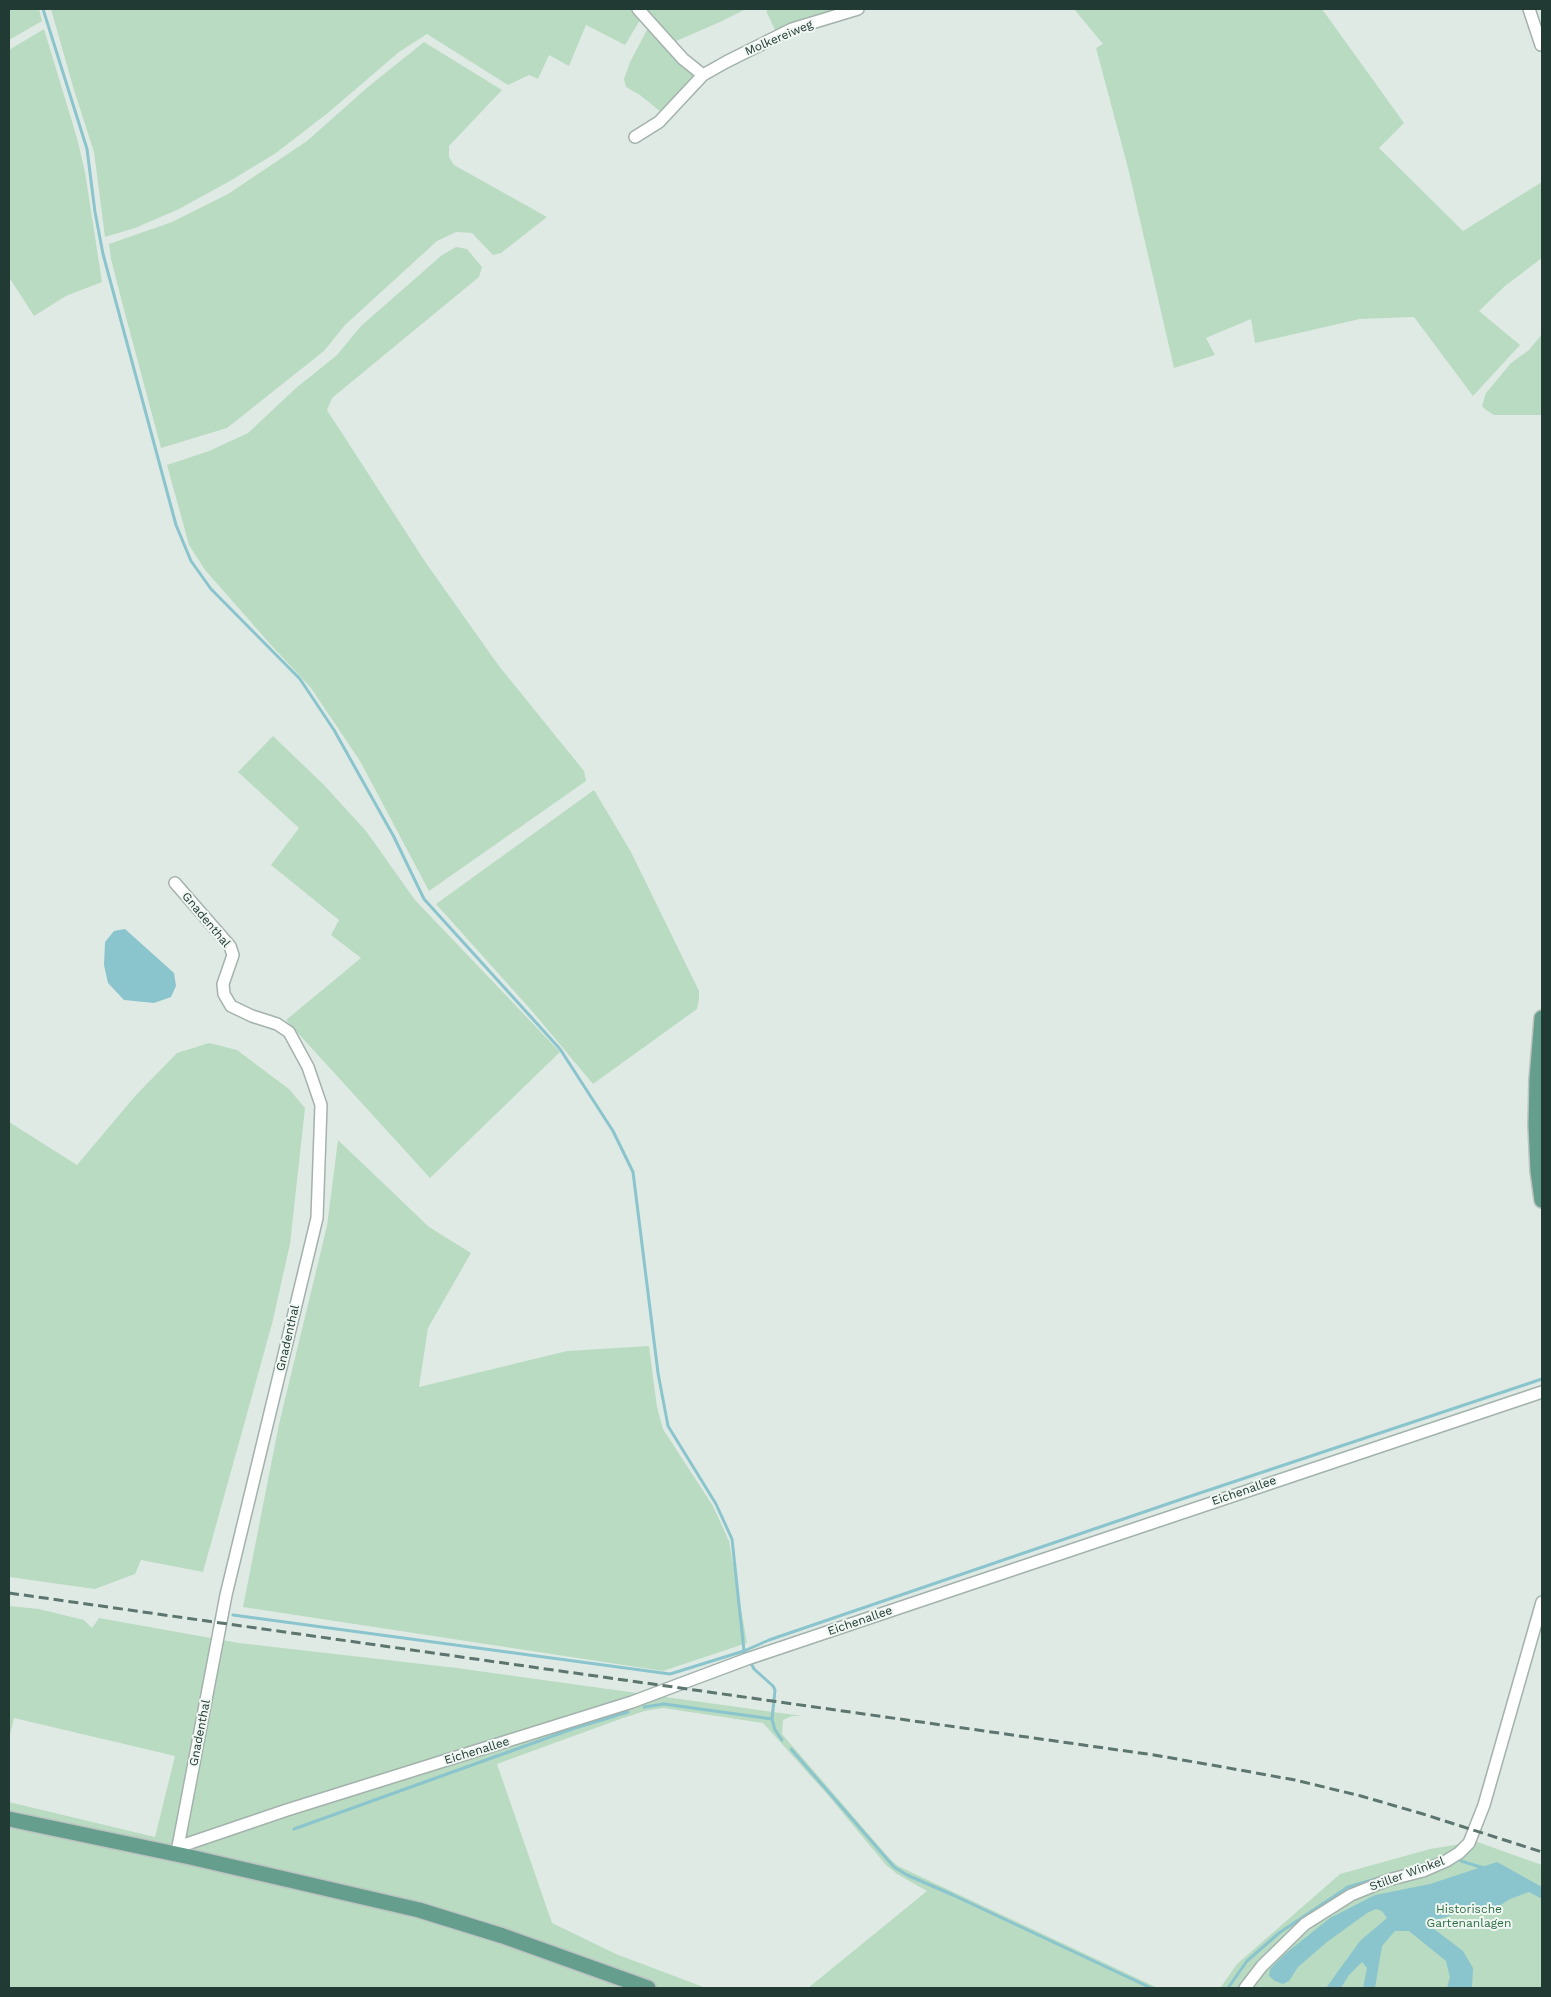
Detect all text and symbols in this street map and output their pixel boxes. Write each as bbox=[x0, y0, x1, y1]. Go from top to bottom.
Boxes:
street label: Molkereiweg bbox=[743, 17, 815, 59]
street label: Gnadenthal bbox=[179, 889, 233, 951]
street label: Gnadenthal bbox=[273, 1303, 303, 1373]
street label: Eichenallee bbox=[1210, 1473, 1278, 1509]
street label: Eichenallee bbox=[826, 1603, 894, 1639]
street label: Gnadenthal bbox=[186, 1698, 214, 1768]
street label: Eichenallee bbox=[443, 1734, 511, 1768]
street label: Stiller Winkel bbox=[1368, 1854, 1446, 1894]
park label: Historische Gartenanlagen bbox=[1427, 1902, 1511, 1930]

